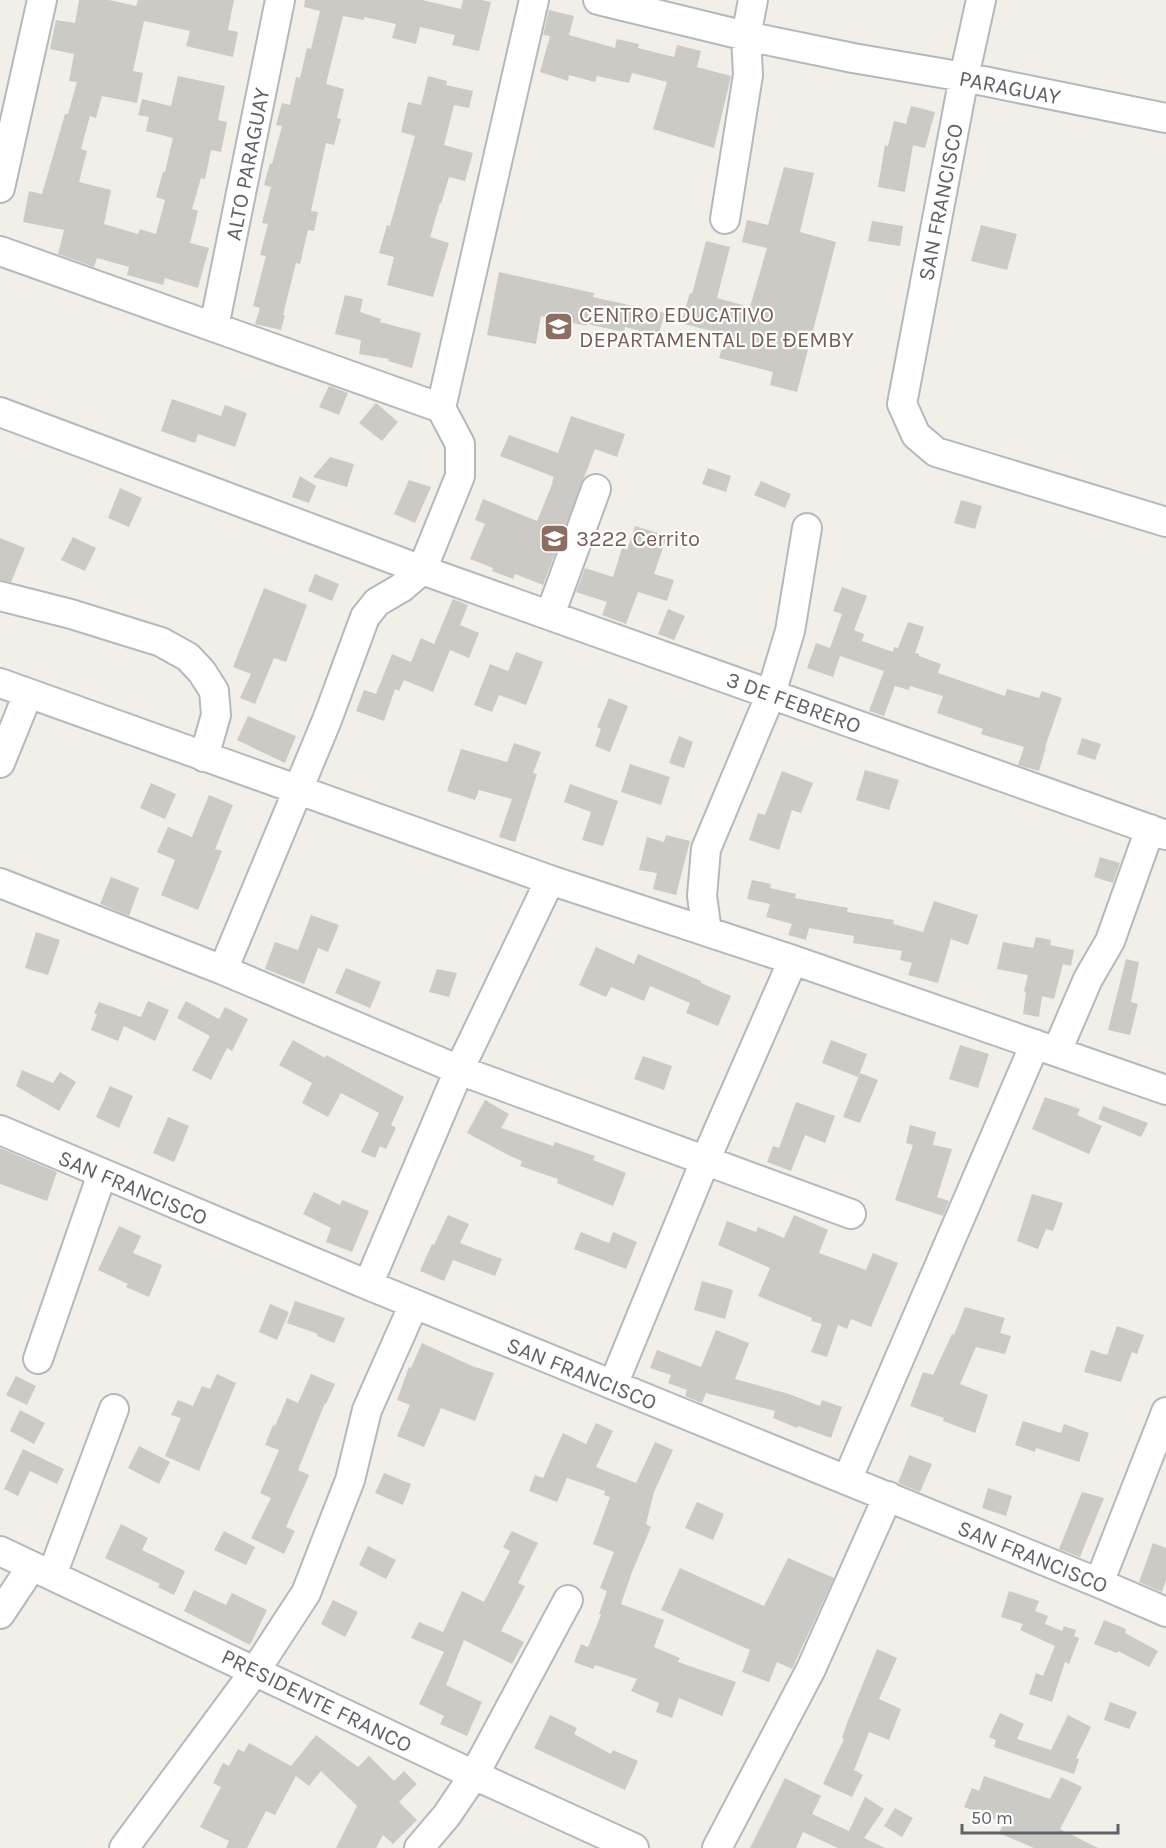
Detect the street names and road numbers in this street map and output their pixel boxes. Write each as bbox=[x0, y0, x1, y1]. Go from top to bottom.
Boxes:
street label: PARAGUAY bbox=[957, 65, 1063, 111]
street label: ALTO PARAGUAY bbox=[220, 86, 276, 243]
street label: SAN FRANCISCO bbox=[913, 121, 969, 283]
street label: 3 DE FEBRERO bbox=[723, 667, 865, 739]
street label: SAN FRANCISCO bbox=[54, 1145, 211, 1231]
street label: SAN FRANCISCO bbox=[503, 1332, 660, 1416]
street label: SAN FRANCISCO bbox=[954, 1515, 1111, 1599]
street label: PRESIDENTE FRANCO bbox=[217, 1644, 416, 1758]

